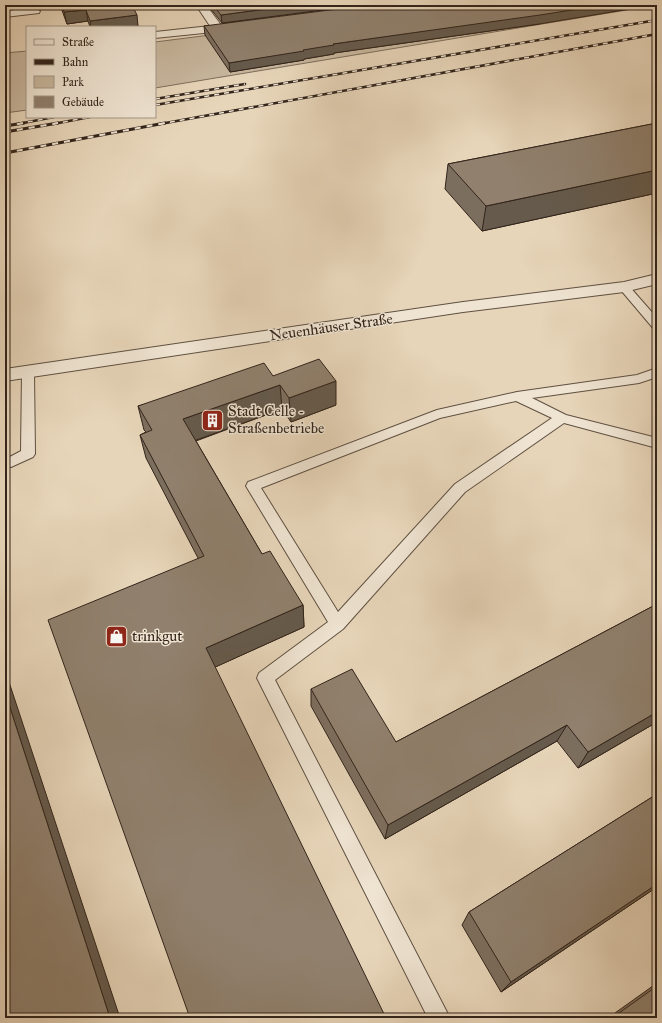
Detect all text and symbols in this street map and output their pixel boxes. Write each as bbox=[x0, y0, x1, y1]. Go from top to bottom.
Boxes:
legend bbox=[26, 26, 156, 118]
text: Straße bbox=[62, 35, 94, 49]
text: Bahn bbox=[62, 55, 89, 69]
text: Park bbox=[62, 75, 84, 89]
text: Gebäude bbox=[62, 95, 104, 109]
street label: Neuenhäuser Straße bbox=[268, 309, 394, 345]
place label: Stadt Celle - Straßenbetriebe bbox=[228, 402, 324, 437]
building icon: Stadt Celle - Straßenbetriebe bbox=[200, 407, 226, 433]
shop icon: trinkgut bbox=[103, 623, 129, 649]
place label: trinkgut bbox=[132, 627, 183, 645]

